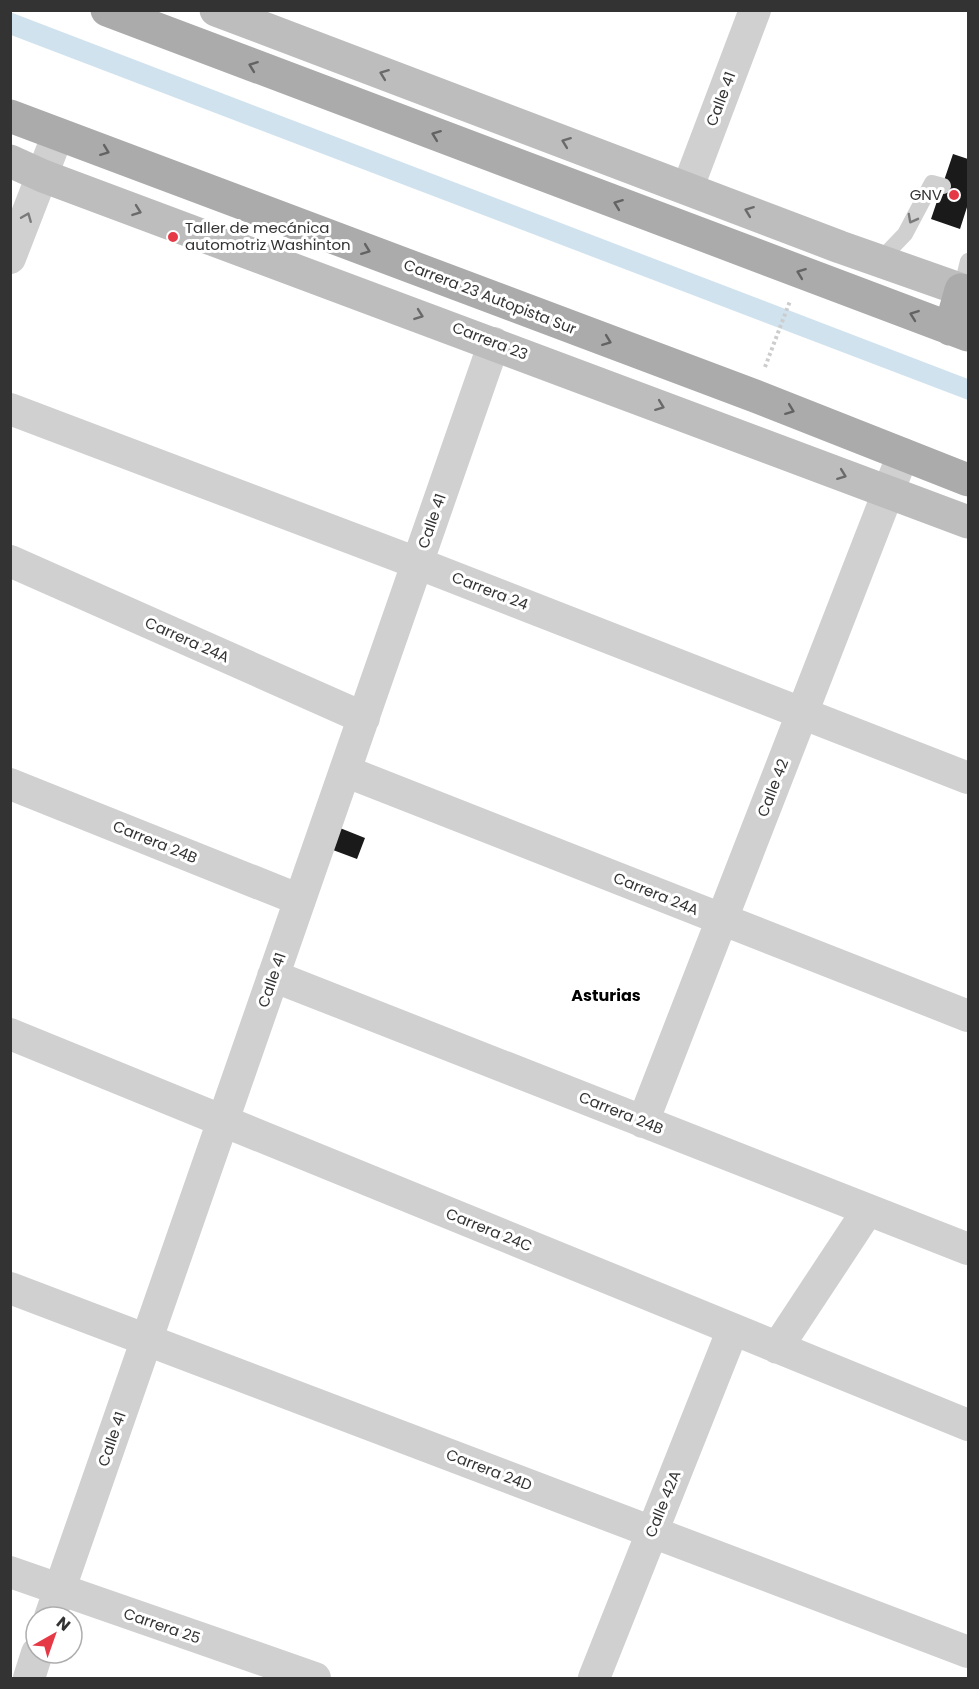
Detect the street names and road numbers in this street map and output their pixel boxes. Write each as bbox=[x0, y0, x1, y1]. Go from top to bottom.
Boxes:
street label: Calle 41 bbox=[701, 69, 740, 129]
street label: Carrera 23 Autopista Sur bbox=[401, 254, 580, 339]
street label: Carrera 23 bbox=[449, 316, 531, 365]
street label: Calle 41 bbox=[412, 491, 451, 551]
street label: Carrera 24 bbox=[449, 566, 531, 615]
street label: Carrera 24A bbox=[142, 612, 233, 667]
street label: Calle 42 bbox=[752, 756, 793, 820]
street label: Carrera 24B bbox=[110, 815, 200, 868]
street label: Carrera 24A bbox=[610, 867, 702, 920]
street label: Calle 41 bbox=[252, 950, 291, 1010]
street label: Carrera 24B bbox=[576, 1086, 666, 1139]
street label: Carrera 24C bbox=[443, 1203, 536, 1256]
street label: Calle 41 bbox=[92, 1409, 131, 1469]
street label: Carrera 24D bbox=[443, 1443, 535, 1496]
street label: Calle 42A bbox=[640, 1467, 685, 1540]
street label: Carrera 25 bbox=[121, 1603, 203, 1648]

